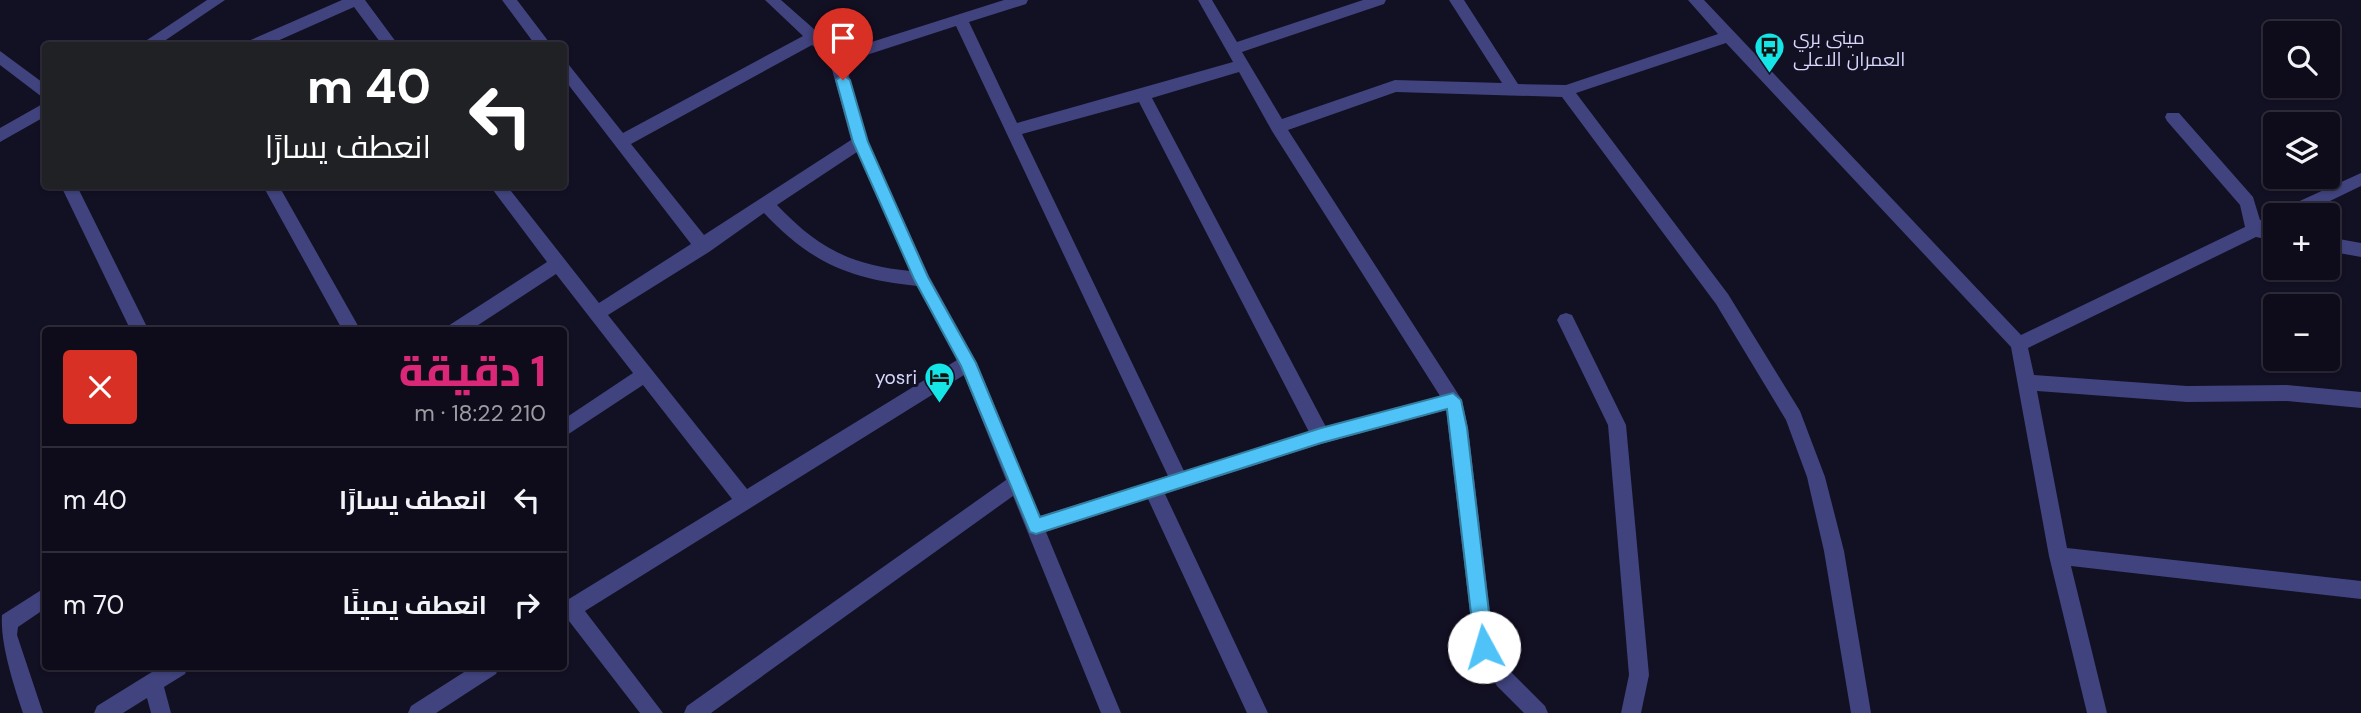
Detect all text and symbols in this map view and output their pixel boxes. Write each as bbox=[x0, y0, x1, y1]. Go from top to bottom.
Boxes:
pin bbox=[813, 8, 873, 80]
icon: arrive bbox=[824, 19, 862, 57]
map controls bbox=[2263, 21, 2340, 371]
button: search bbox=[2263, 21, 2340, 98]
place label: ميني بري العمران الاعلى bbox=[1793, 25, 1905, 72]
bus stop icon: ميني بري العمران الاعلى bbox=[1753, 31, 1787, 75]
text: 40 m bbox=[307, 54, 431, 118]
icon: left bbox=[455, 70, 546, 161]
button: layers bbox=[2263, 112, 2340, 189]
text: انعطف يسارًا bbox=[265, 126, 431, 168]
button: + bbox=[2263, 203, 2340, 280]
button: − bbox=[2263, 294, 2340, 371]
text: 1 دقيقة bbox=[399, 344, 546, 399]
button: close bbox=[63, 350, 137, 424]
hotel icon: yosri bbox=[923, 360, 957, 404]
place label: yosri bbox=[875, 365, 917, 390]
text: 210 m · 18:22 bbox=[414, 398, 546, 428]
icon: left bbox=[508, 481, 546, 519]
text: 40 m bbox=[63, 483, 127, 517]
text: انعطف يسارًا bbox=[339, 483, 487, 517]
icon: right bbox=[508, 586, 546, 624]
text: 70 m bbox=[63, 588, 124, 622]
text: انعطف يمينًا bbox=[342, 588, 487, 622]
position arrow bbox=[1447, 610, 1521, 684]

